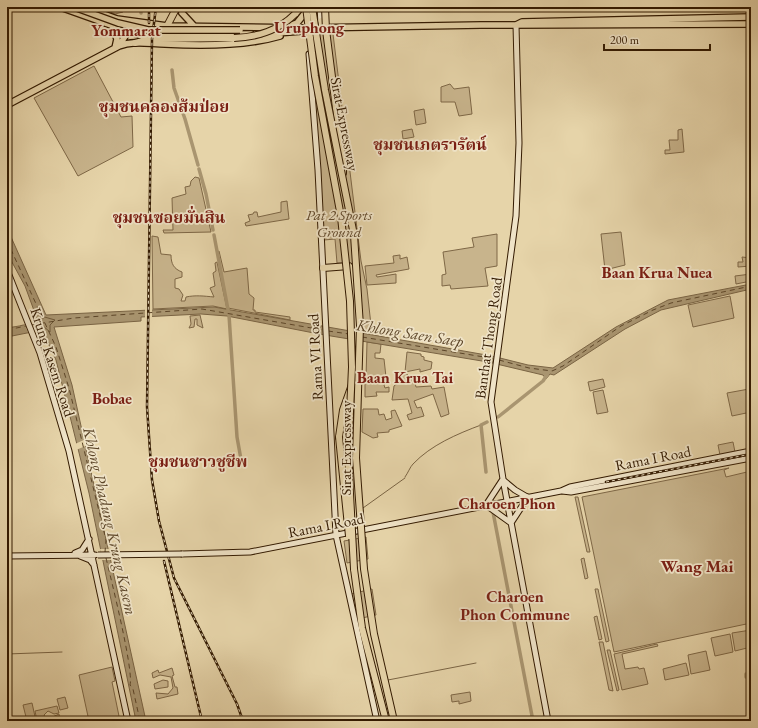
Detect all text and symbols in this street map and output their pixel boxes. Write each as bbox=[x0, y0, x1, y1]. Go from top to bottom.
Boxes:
district label: Uruphong bbox=[274, 17, 345, 38]
district label: Yommarat bbox=[91, 20, 161, 41]
scale bar bbox=[604, 26, 710, 52]
text: 200 m bbox=[610, 32, 640, 48]
street label: Sirat Expressway bbox=[327, 76, 363, 173]
district label: ชุมชนคลองส้มป่อย bbox=[99, 96, 229, 118]
district label: ชุมชนเภตรารัตน์ bbox=[373, 134, 487, 156]
park label: Pat 2 Sports Ground bbox=[306, 205, 373, 241]
district label: ชุมชนซอยมั่นสิน bbox=[113, 206, 226, 229]
district label: Baan Krua Nuea bbox=[602, 262, 713, 283]
street label: Banthat Thong Road bbox=[470, 275, 506, 400]
street label: Krung Kasem Road bbox=[26, 305, 80, 419]
street label: Rama VI Road bbox=[303, 313, 327, 401]
water label: Khlong Saen Saep bbox=[354, 314, 465, 352]
district label: Baan Krua Tai bbox=[357, 367, 454, 388]
district label: Bobae bbox=[92, 388, 132, 409]
street label: Sirat Expressway bbox=[336, 400, 355, 496]
water label: Khlong Phadung Krung Kasem bbox=[78, 424, 142, 617]
street label: Rama I Road bbox=[613, 441, 693, 475]
district label: ชุมชนชาวชูชีพ bbox=[149, 451, 247, 473]
district label: Charoen Phon bbox=[458, 493, 556, 514]
street label: Rama I Road bbox=[286, 508, 366, 542]
district label: Wang Mai bbox=[661, 555, 733, 577]
district label: Charoen Phon Commune bbox=[460, 586, 570, 625]

